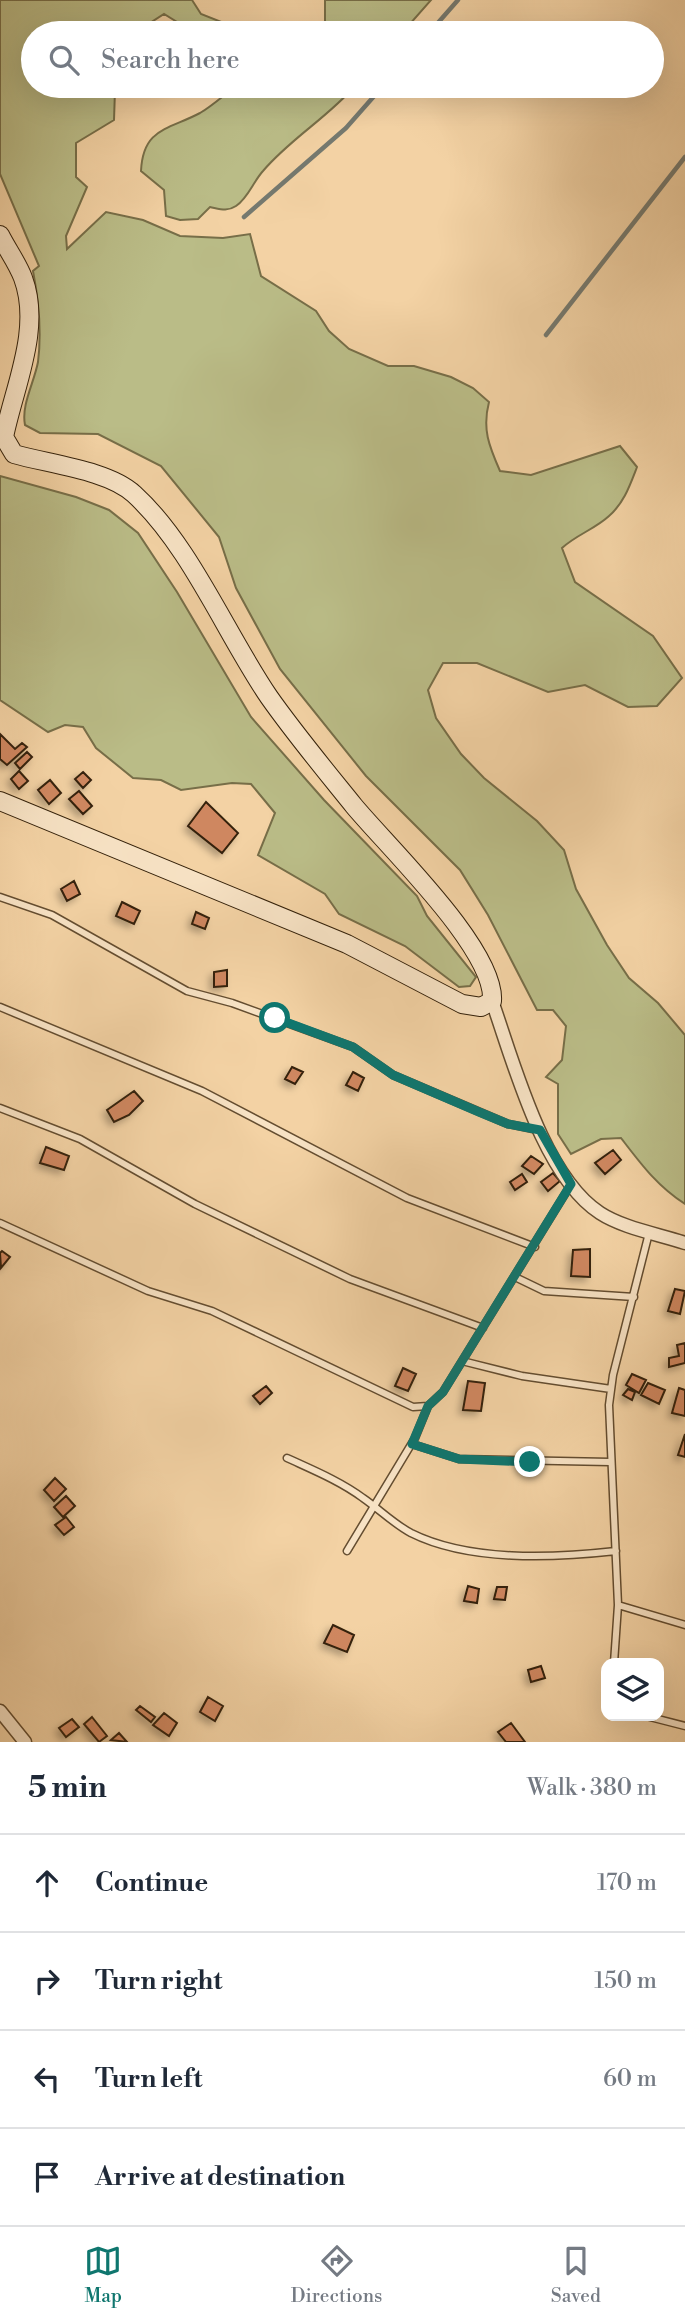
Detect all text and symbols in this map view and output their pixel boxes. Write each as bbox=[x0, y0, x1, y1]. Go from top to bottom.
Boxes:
search box bbox=[21, 21, 664, 98]
icon: search bbox=[45, 41, 83, 79]
text: Search here bbox=[101, 44, 240, 76]
route start bbox=[259, 1002, 290, 1033]
route end bbox=[514, 1446, 545, 1477]
map controls bbox=[601, 1658, 664, 1721]
button: layers bbox=[601, 1658, 664, 1721]
text: 5 min bbox=[28, 1769, 107, 1807]
text: Walk · 380 m bbox=[527, 1774, 657, 1802]
icon: ahead bbox=[28, 1864, 66, 1902]
text: Continue bbox=[95, 1867, 208, 1899]
text: 170 m bbox=[597, 1869, 657, 1897]
icon: right bbox=[28, 1962, 66, 2000]
text: Turn right bbox=[95, 1965, 223, 1997]
text: 150 m bbox=[594, 1967, 657, 1995]
icon: left bbox=[28, 2060, 66, 2098]
text: Turn left bbox=[95, 2063, 203, 2095]
text: 60 m bbox=[603, 2065, 657, 2093]
icon: arrive bbox=[28, 2158, 66, 2196]
text: Arrive at destination bbox=[95, 2161, 345, 2193]
tab: Map bbox=[84, 2242, 122, 2308]
tab: Directions bbox=[291, 2242, 382, 2308]
tab: Saved bbox=[551, 2242, 601, 2308]

